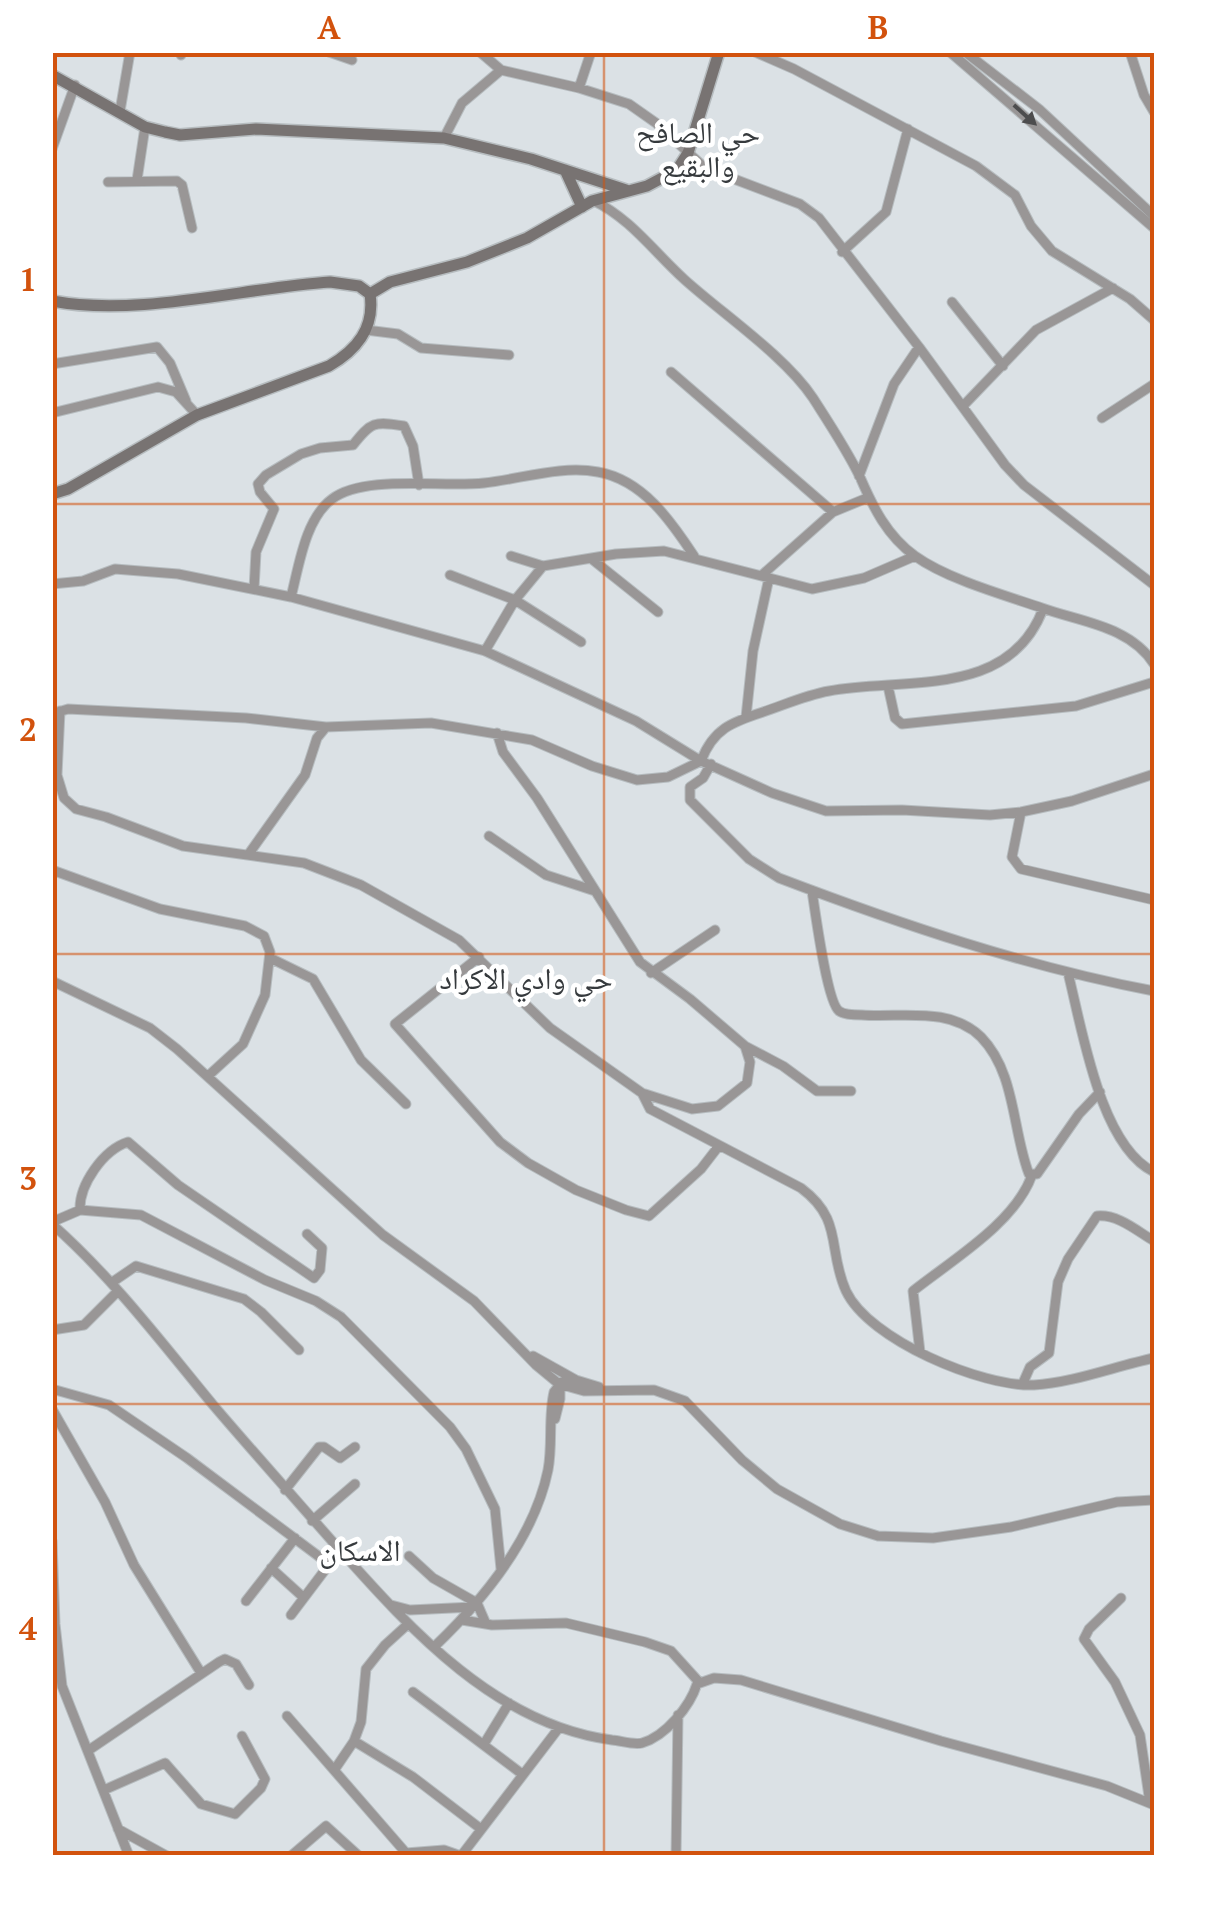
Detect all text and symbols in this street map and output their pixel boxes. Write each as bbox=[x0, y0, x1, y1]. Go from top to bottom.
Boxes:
text: A bbox=[317, 6, 341, 48]
text: B bbox=[868, 6, 888, 48]
one-way arrow bbox=[1012, 103, 1037, 125]
district label: حي الصافح والبقيع bbox=[636, 112, 760, 186]
text: 1 bbox=[19, 258, 37, 300]
text: 2 bbox=[19, 708, 37, 750]
district label: حي وادي الاكراد bbox=[439, 958, 613, 1003]
text: 3 bbox=[19, 1157, 37, 1199]
district label: الاسكان bbox=[319, 1530, 401, 1570]
text: 4 bbox=[19, 1607, 37, 1649]

